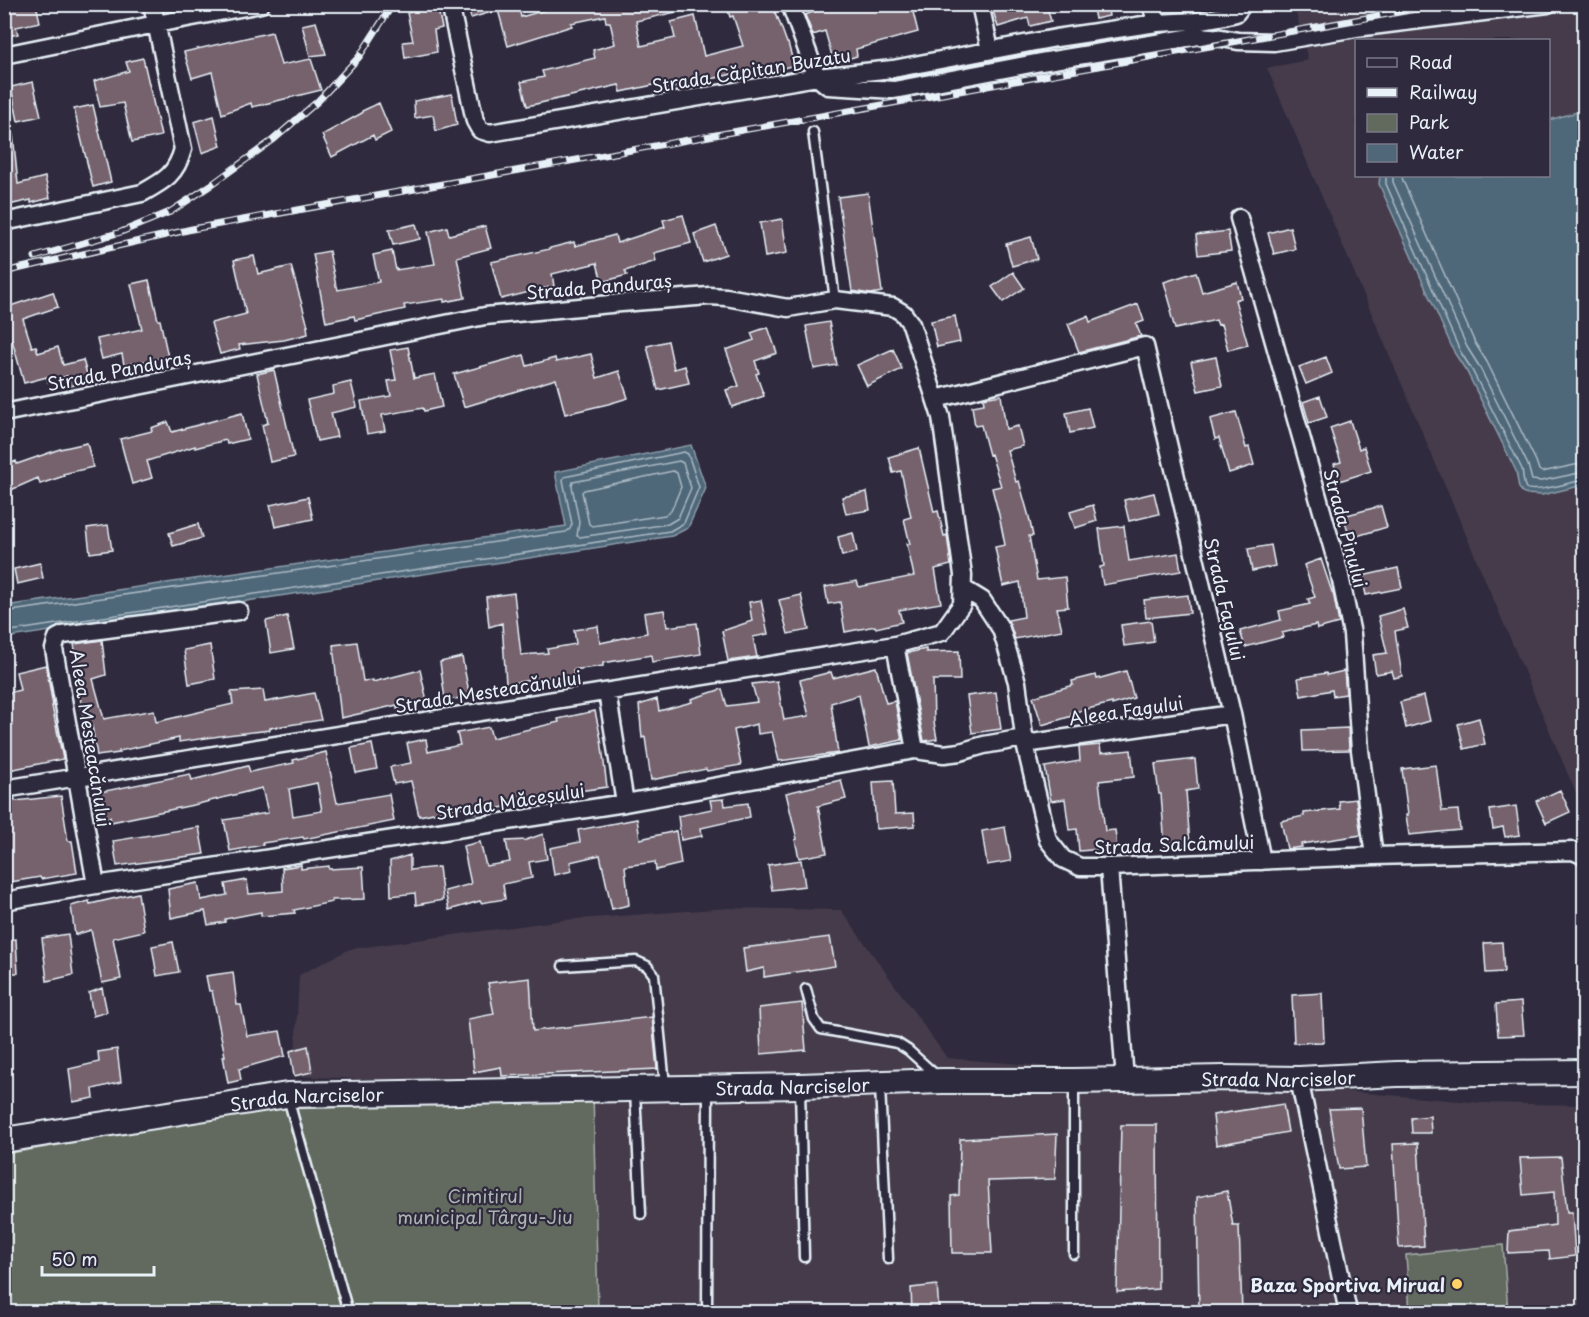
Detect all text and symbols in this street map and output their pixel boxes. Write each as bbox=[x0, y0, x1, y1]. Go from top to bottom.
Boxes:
legend bbox=[1355, 39, 1550, 177]
street label: Strada Căpitan Buzatu bbox=[649, 41, 853, 99]
text: Road bbox=[1409, 48, 1453, 75]
text: Railway bbox=[1409, 78, 1477, 105]
text: Park bbox=[1409, 108, 1449, 135]
text: Water bbox=[1409, 138, 1464, 165]
street label: Strada Panduraș bbox=[525, 266, 673, 306]
street label: Strada Panduraș bbox=[45, 343, 193, 397]
street label: Strada Pinului bbox=[1317, 465, 1375, 591]
street label: Strada Fagului bbox=[1198, 535, 1252, 663]
street label: Aleea Mesteacănului bbox=[64, 647, 118, 829]
street label: Strada Mesteacănului bbox=[393, 663, 583, 719]
street label: Aleea Fagului bbox=[1067, 689, 1185, 731]
street label: Strada Măceșului bbox=[433, 776, 587, 826]
street label: Strada Salcâmului bbox=[1093, 828, 1255, 860]
street label: Strada Narciselor bbox=[1201, 1063, 1357, 1093]
street label: Strada Narciselor bbox=[715, 1070, 871, 1101]
street label: Strada Narciselor bbox=[228, 1080, 385, 1117]
park label: Cimitirul municipal Târgu-Jiu bbox=[397, 1182, 573, 1230]
scale bar bbox=[42, 1239, 154, 1277]
text: 50 m bbox=[51, 1245, 98, 1272]
place label: Baza Sportiva Mirual bbox=[1250, 1271, 1445, 1298]
marker: Baza Sportiva Mirual bbox=[1450, 1277, 1464, 1291]

